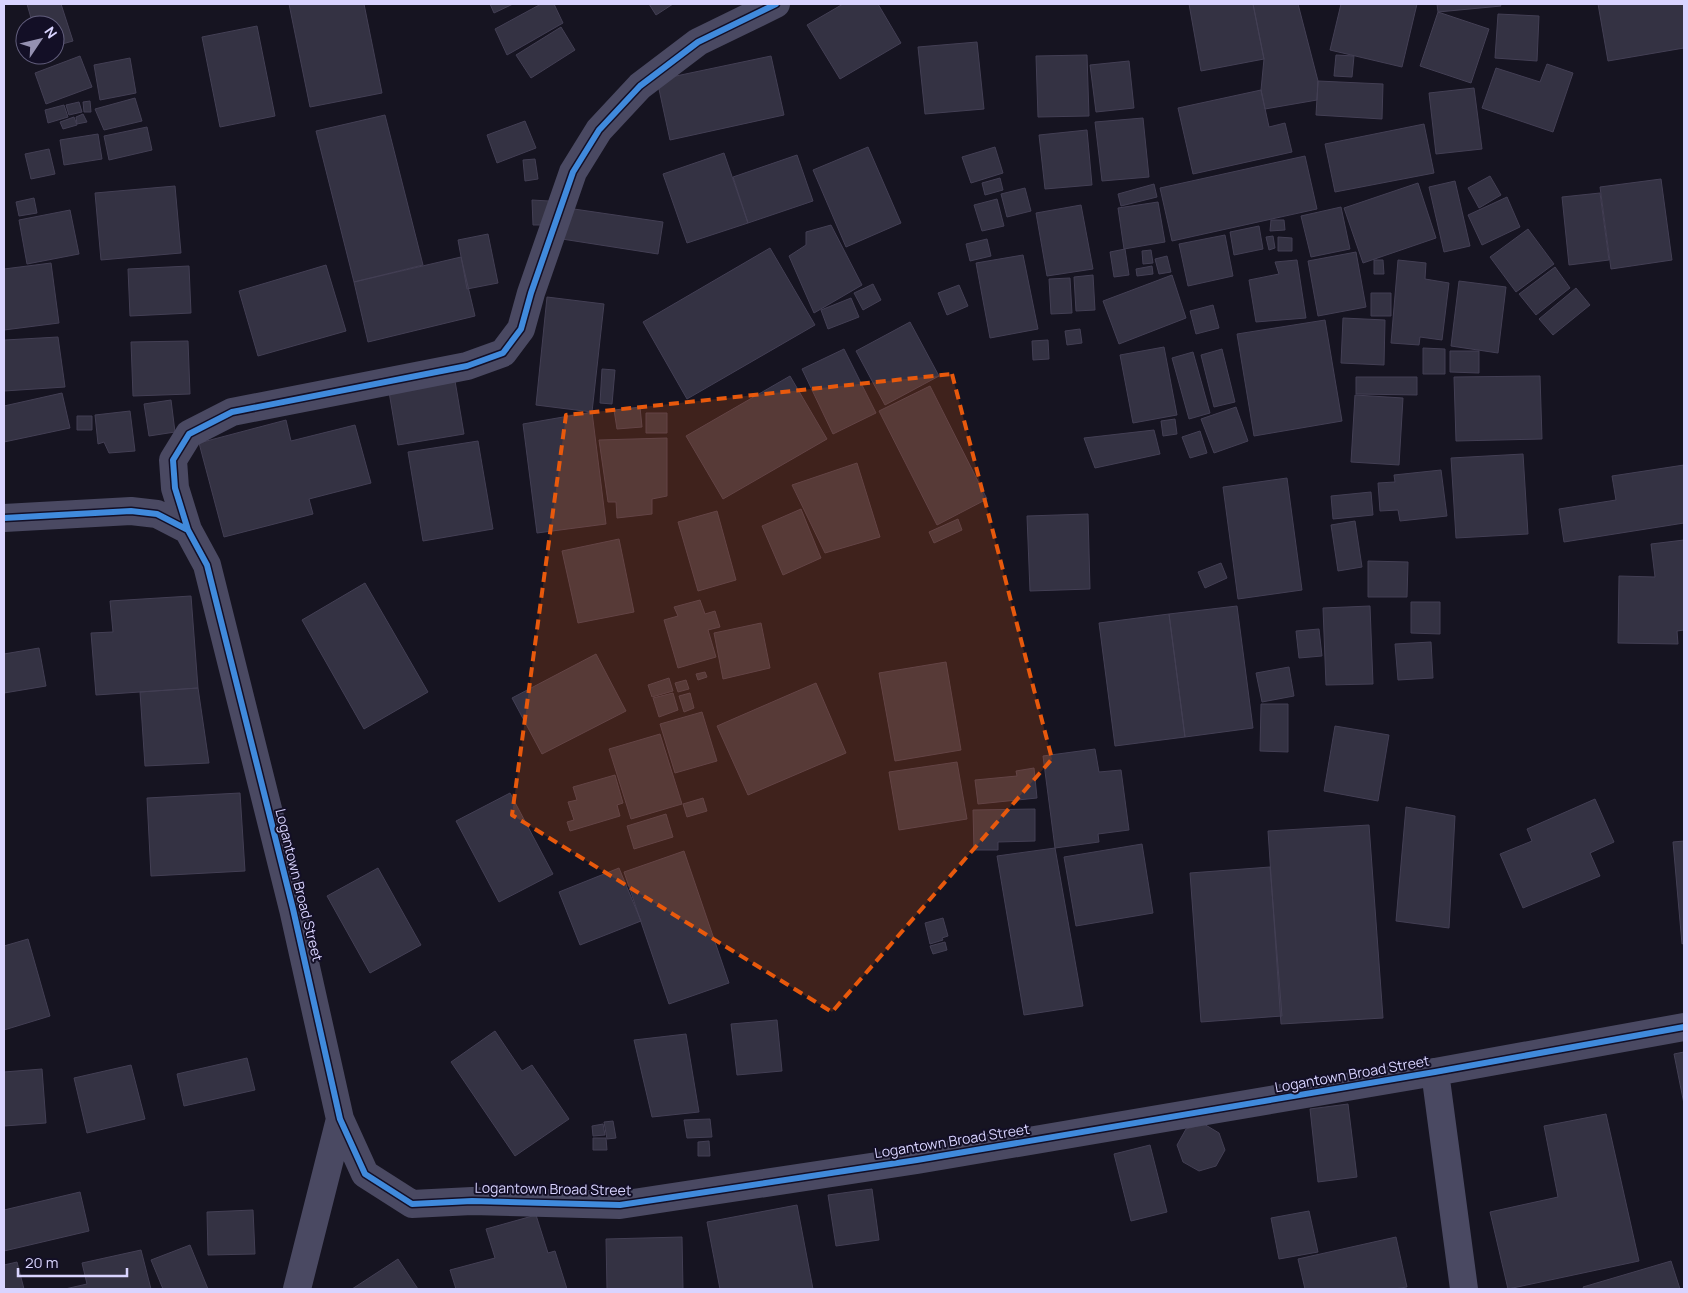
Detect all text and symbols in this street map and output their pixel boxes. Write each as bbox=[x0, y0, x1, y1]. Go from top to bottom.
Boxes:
north arrow bbox=[15, 15, 65, 65]
text: N bbox=[40, 23, 62, 42]
street label: Logantown Broad Street bbox=[271, 807, 328, 964]
street label: Logantown Broad Street bbox=[1273, 1050, 1431, 1096]
street label: Logantown Broad Street bbox=[873, 1119, 1031, 1162]
street label: Logantown Broad Street bbox=[474, 1178, 632, 1199]
scale bar bbox=[18, 1246, 126, 1278]
text: 20 m bbox=[25, 1252, 58, 1273]

